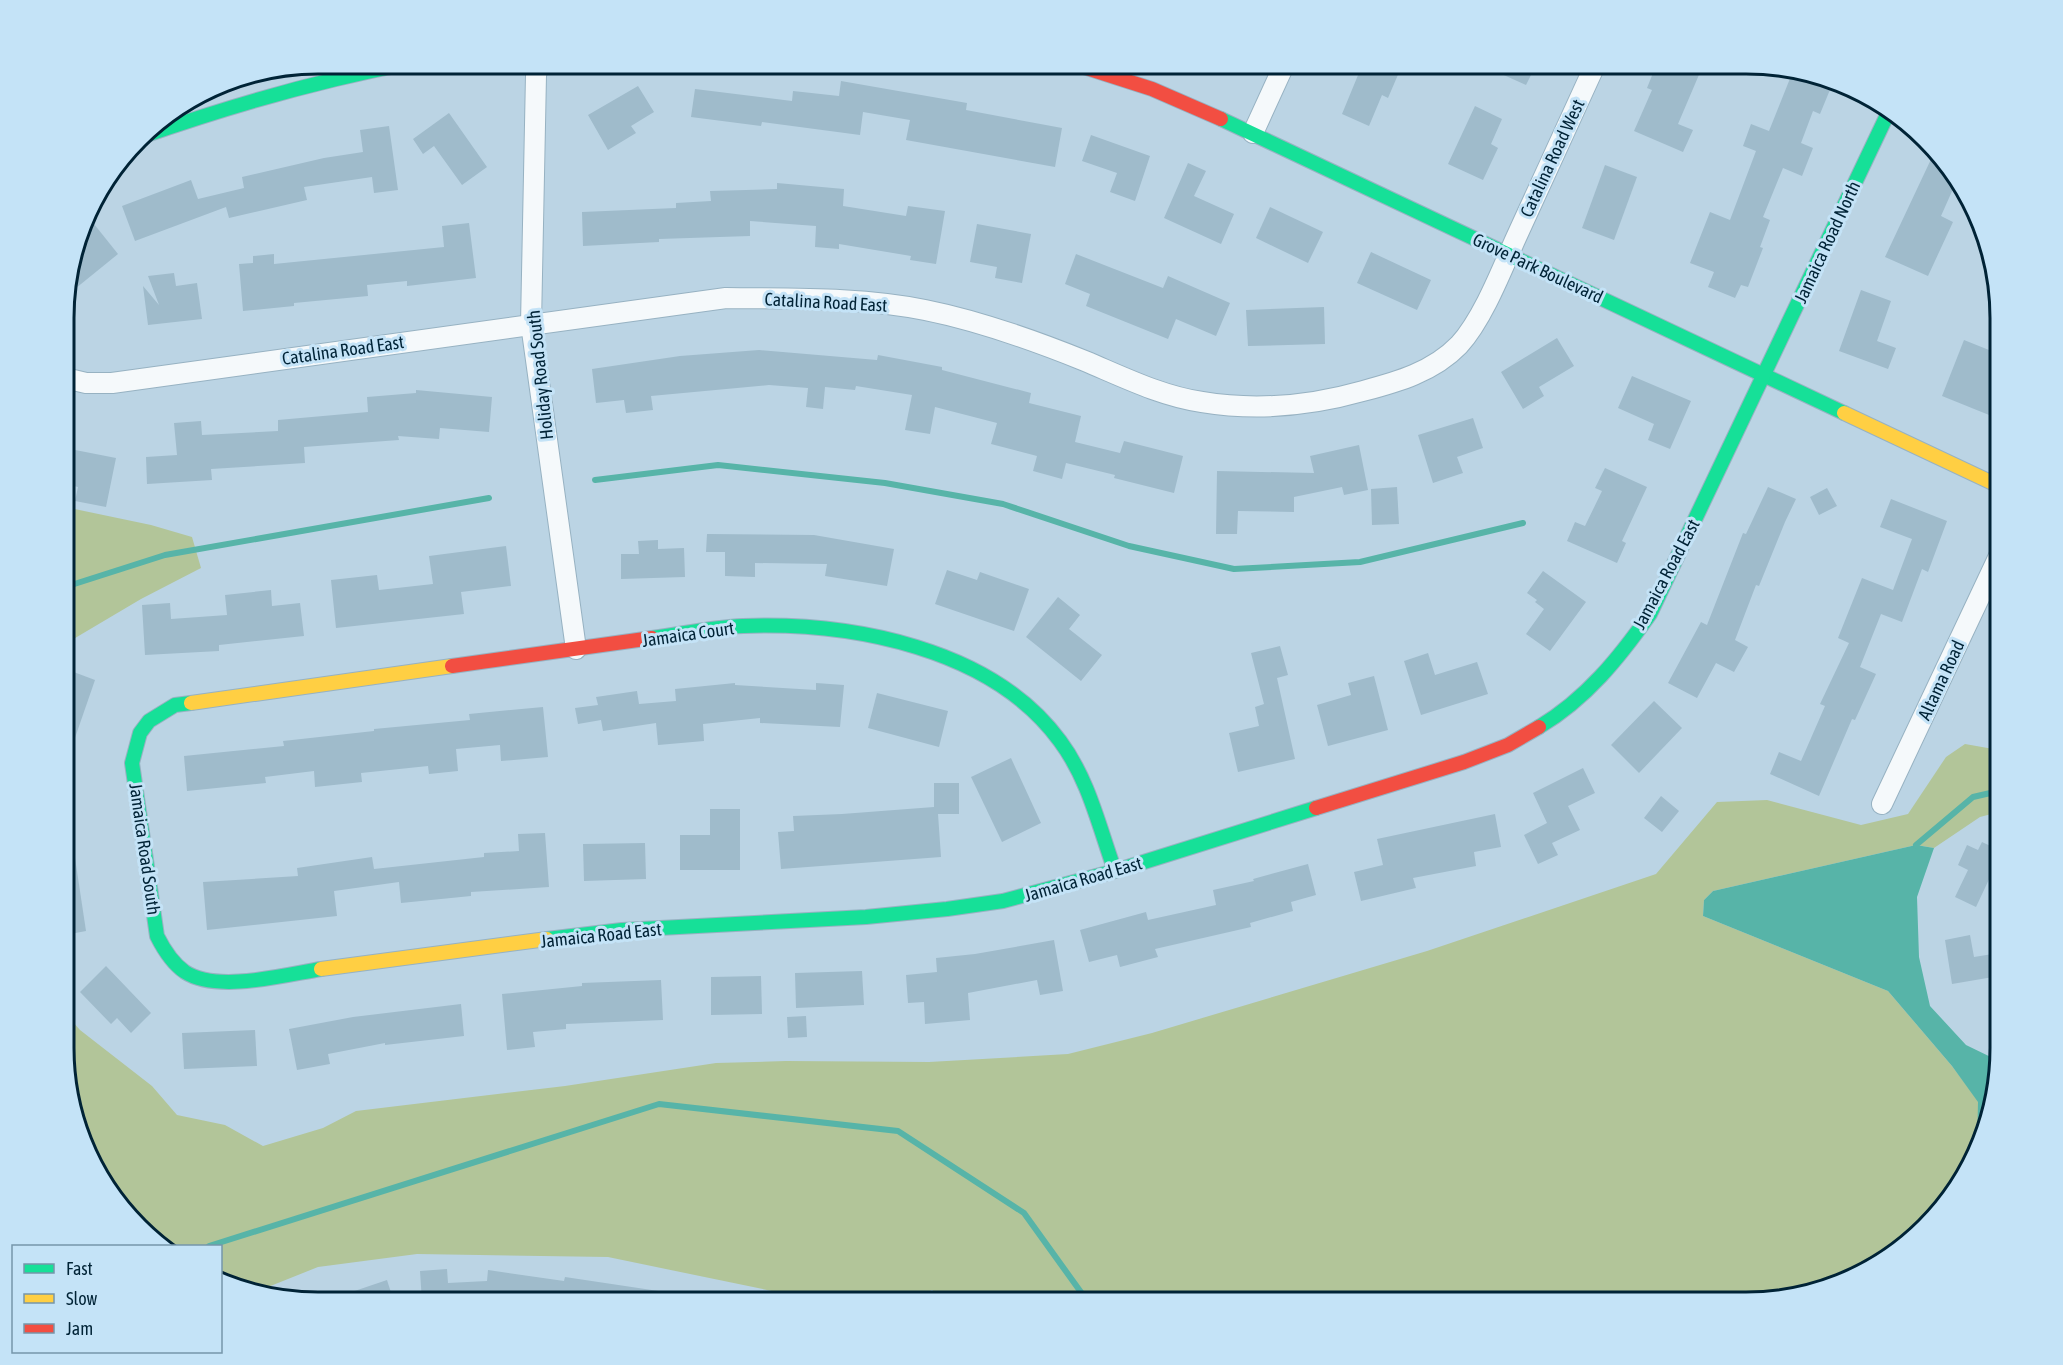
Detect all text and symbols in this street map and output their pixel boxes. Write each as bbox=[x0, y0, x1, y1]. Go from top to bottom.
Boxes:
street label: Catalina Road West bbox=[1516, 96, 1588, 220]
street label: Jamaica Road North bbox=[1790, 178, 1864, 306]
street label: Grove Park Boulevard bbox=[1470, 229, 1606, 307]
street label: Catalina Road East bbox=[764, 288, 888, 316]
street label: Holiday Road South bbox=[523, 309, 557, 441]
street label: Catalina Road East bbox=[281, 331, 405, 369]
street label: Jamaica Road East bbox=[1628, 515, 1704, 633]
street label: Jamaica Court bbox=[641, 617, 735, 651]
street label: Altama Road bbox=[1913, 637, 1969, 723]
street label: Jamaica Road South bbox=[125, 782, 165, 916]
street label: Jamaica Road East bbox=[1022, 852, 1144, 906]
street label: Jamaica Road East bbox=[539, 918, 663, 952]
legend bbox=[12, 1245, 222, 1353]
text: Fast bbox=[66, 1258, 93, 1279]
text: Slow bbox=[66, 1288, 97, 1309]
text: Jam bbox=[66, 1318, 93, 1339]

